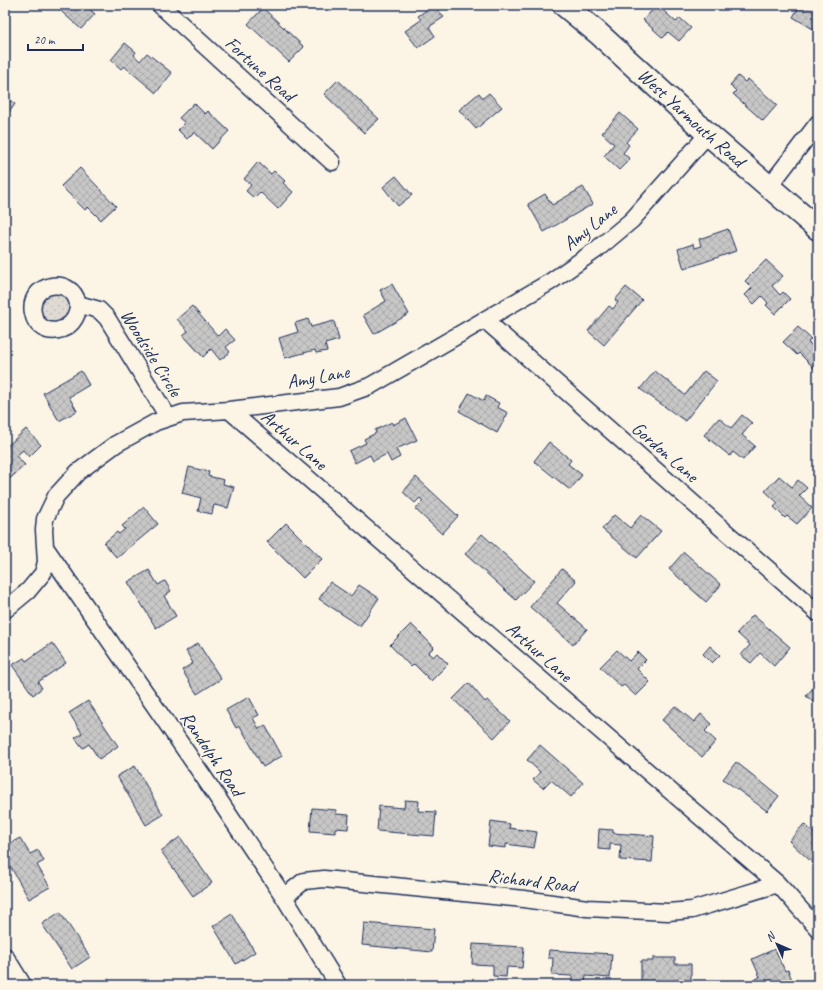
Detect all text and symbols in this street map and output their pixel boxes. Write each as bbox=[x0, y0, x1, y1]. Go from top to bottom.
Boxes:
scale bar bbox=[28, 26, 83, 52]
street label: Fortune Road bbox=[220, 31, 303, 109]
text: 20 m bbox=[34, 32, 56, 48]
street label: West Yarmouth Road bbox=[632, 63, 752, 175]
street label: Amy Lane bbox=[558, 197, 623, 256]
street label: Woodside Circle bbox=[115, 305, 188, 403]
street label: Amy Lane bbox=[285, 359, 353, 394]
street label: Arthur Lane bbox=[256, 405, 333, 476]
street label: Gordon Lane bbox=[627, 416, 705, 489]
street label: Arthur Lane bbox=[501, 617, 578, 688]
street label: Randolph Road bbox=[175, 707, 251, 803]
street label: Richard Road bbox=[487, 864, 581, 899]
north arrow bbox=[757, 924, 797, 964]
text: N bbox=[763, 928, 779, 944]

